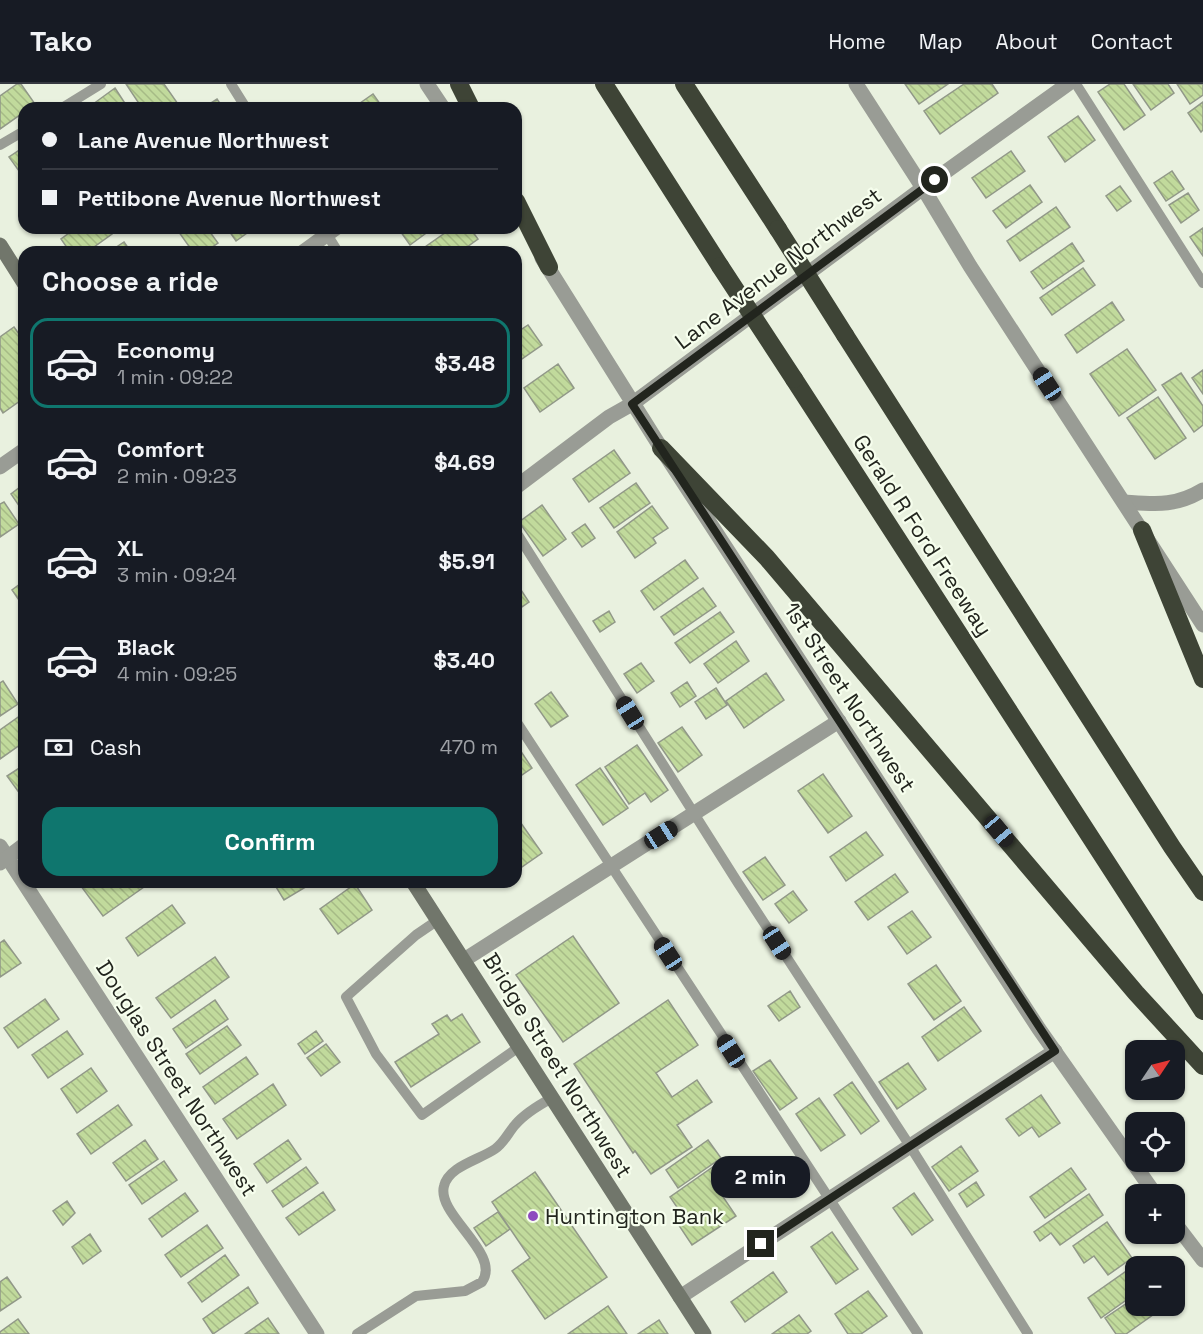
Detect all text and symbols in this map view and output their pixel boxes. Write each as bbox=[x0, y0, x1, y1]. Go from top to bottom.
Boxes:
text: Tako bbox=[30, 23, 92, 59]
text: Home bbox=[828, 28, 886, 55]
text: Map bbox=[919, 28, 963, 55]
text: About bbox=[996, 28, 1058, 55]
text: Contact bbox=[1091, 28, 1173, 55]
text: Lane Avenue Northwest bbox=[78, 126, 329, 154]
route start bbox=[921, 166, 948, 193]
street label: Lane Avenue Northwest bbox=[669, 181, 887, 355]
text: Pettibone Avenue Northwest bbox=[78, 184, 381, 212]
text: Choose a ride bbox=[42, 264, 219, 299]
icon: car bbox=[45, 336, 99, 390]
text: Economy bbox=[117, 336, 215, 364]
text: $3.48 bbox=[435, 349, 495, 377]
text: 1 min · 09:22 bbox=[117, 364, 233, 390]
car bbox=[1030, 364, 1064, 404]
street label: Gerald R Ford Freeway bbox=[847, 429, 999, 641]
icon: car bbox=[45, 435, 99, 489]
text: Comfort bbox=[117, 435, 205, 463]
text: $4.69 bbox=[434, 448, 495, 476]
text: 2 min · 09:23 bbox=[117, 463, 237, 489]
icon: car bbox=[45, 534, 99, 588]
text: XL bbox=[117, 534, 143, 562]
text: $5.91 bbox=[438, 547, 495, 575]
text: 3 min · 09:24 bbox=[117, 562, 237, 588]
street label: 1st Street Northwest bbox=[778, 597, 922, 797]
icon: car bbox=[45, 633, 99, 687]
text: Black bbox=[117, 633, 175, 661]
text: $3.40 bbox=[433, 646, 495, 674]
text: 4 min · 09:25 bbox=[117, 661, 237, 687]
car bbox=[613, 693, 647, 733]
icon: cash bbox=[42, 731, 75, 764]
text: Cash bbox=[90, 733, 142, 761]
text: 470 m bbox=[440, 734, 498, 760]
button: Confirm bbox=[42, 807, 498, 876]
car bbox=[981, 811, 1017, 851]
car bbox=[641, 818, 681, 852]
car bbox=[760, 923, 794, 963]
car bbox=[651, 934, 685, 974]
street label: Bridge Street Northwest bbox=[477, 947, 639, 1183]
street label: Douglas Street Northwest bbox=[90, 955, 264, 1201]
car bbox=[714, 1031, 748, 1071]
north arrow bbox=[1125, 1040, 1185, 1100]
map controls bbox=[1125, 1040, 1185, 1316]
button: locate bbox=[1125, 1112, 1185, 1172]
callout: 2 min bbox=[712, 1157, 810, 1199]
text: 2 min bbox=[735, 1164, 786, 1190]
button: + bbox=[1125, 1184, 1185, 1244]
place label: Huntington Bank bbox=[545, 1202, 724, 1230]
marker: Huntington Bank bbox=[526, 1209, 540, 1223]
route end bbox=[747, 1230, 774, 1257]
button: − bbox=[1125, 1256, 1185, 1316]

